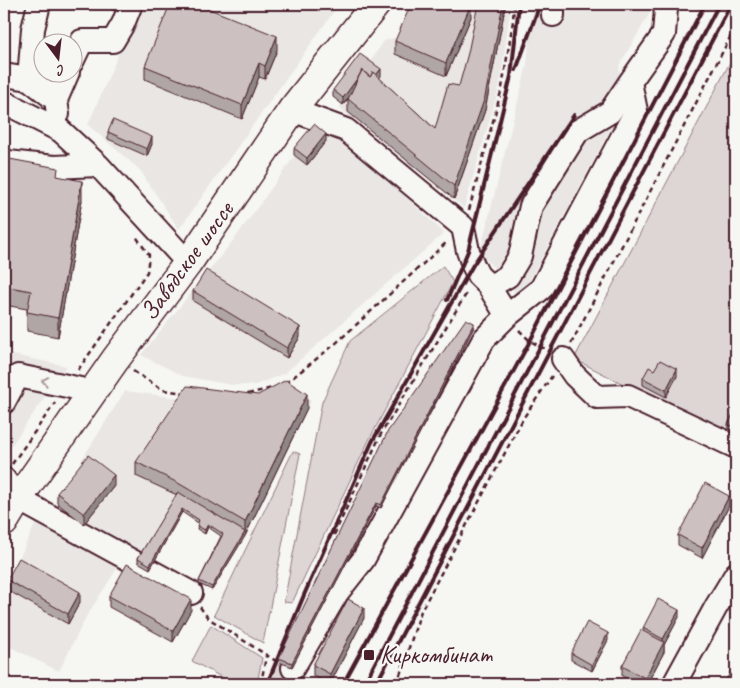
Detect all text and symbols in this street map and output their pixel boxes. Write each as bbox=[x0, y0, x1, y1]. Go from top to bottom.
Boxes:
north arrow bbox=[32, 32, 82, 82]
text: С bbox=[54, 61, 67, 80]
street label: Заводское шоссе bbox=[133, 194, 242, 327]
one-way arrow bbox=[41, 377, 50, 387]
place label: Киркомбинат bbox=[380, 639, 493, 671]
marker: Киркомбинат bbox=[362, 648, 376, 662]

